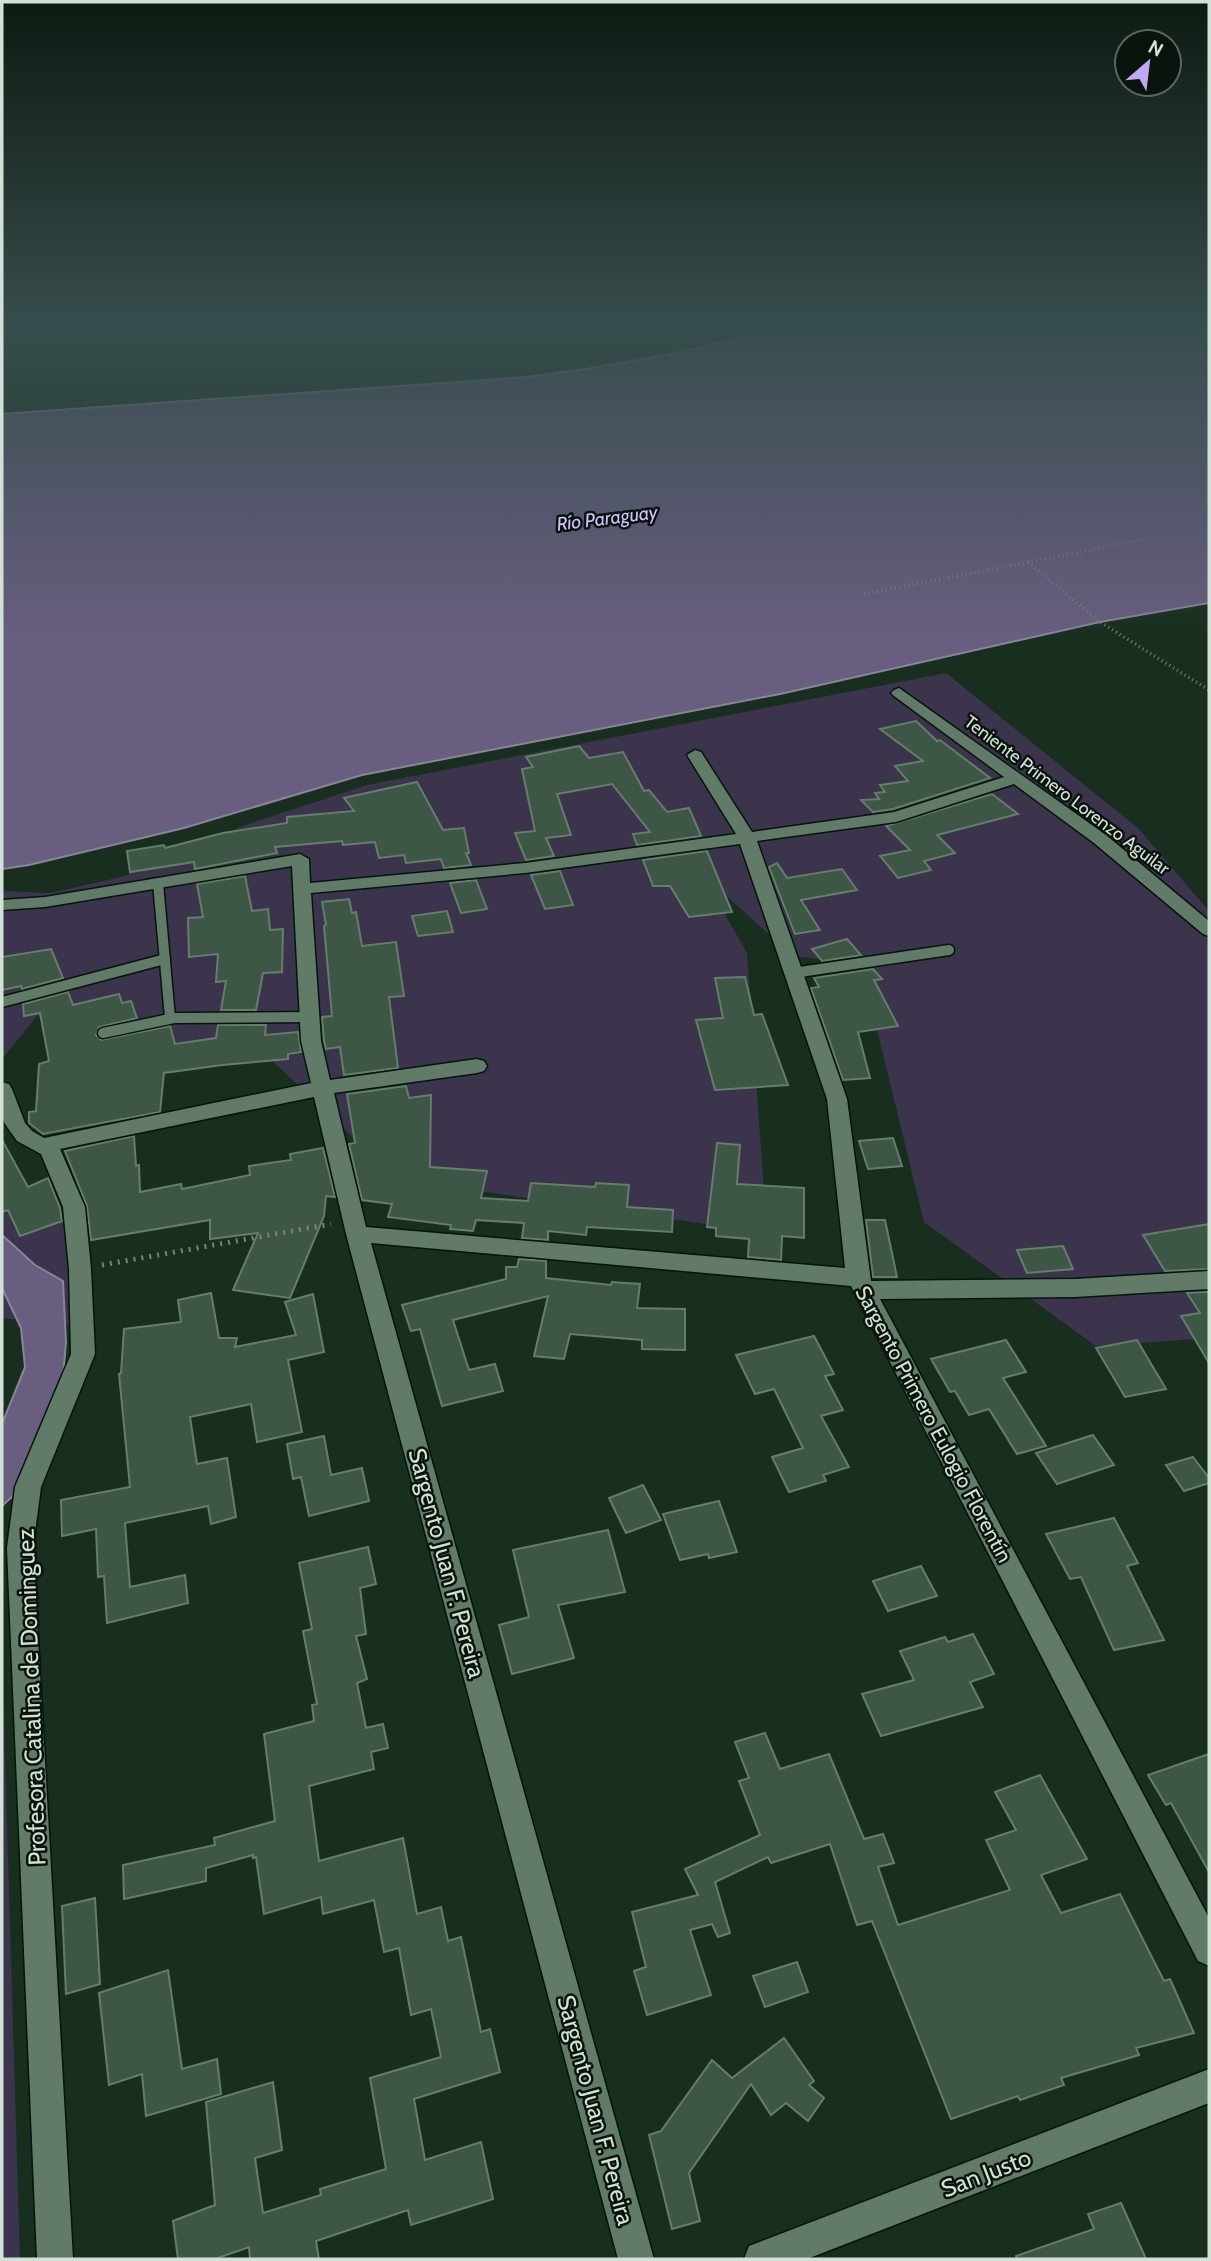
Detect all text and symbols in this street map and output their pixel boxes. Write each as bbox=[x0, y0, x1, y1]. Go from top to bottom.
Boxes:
north arrow bbox=[1113, 28, 1183, 98]
text: N bbox=[1144, 35, 1167, 62]
water label: Río Paraguay bbox=[555, 500, 660, 536]
street label: Teniente Primero Lorenzo Aguilar bbox=[960, 711, 1174, 880]
street label: Sargento Primero Eulogio Florentín bbox=[850, 1282, 1018, 1566]
street label: Sargento Juan F. Pereira bbox=[402, 1445, 492, 1681]
street label: Profesora Catalina de Dominguez bbox=[11, 1528, 51, 1866]
street label: Sargento Juan F. Pereira bbox=[551, 1992, 641, 2228]
street label: San Justo bbox=[937, 2143, 1035, 2203]

